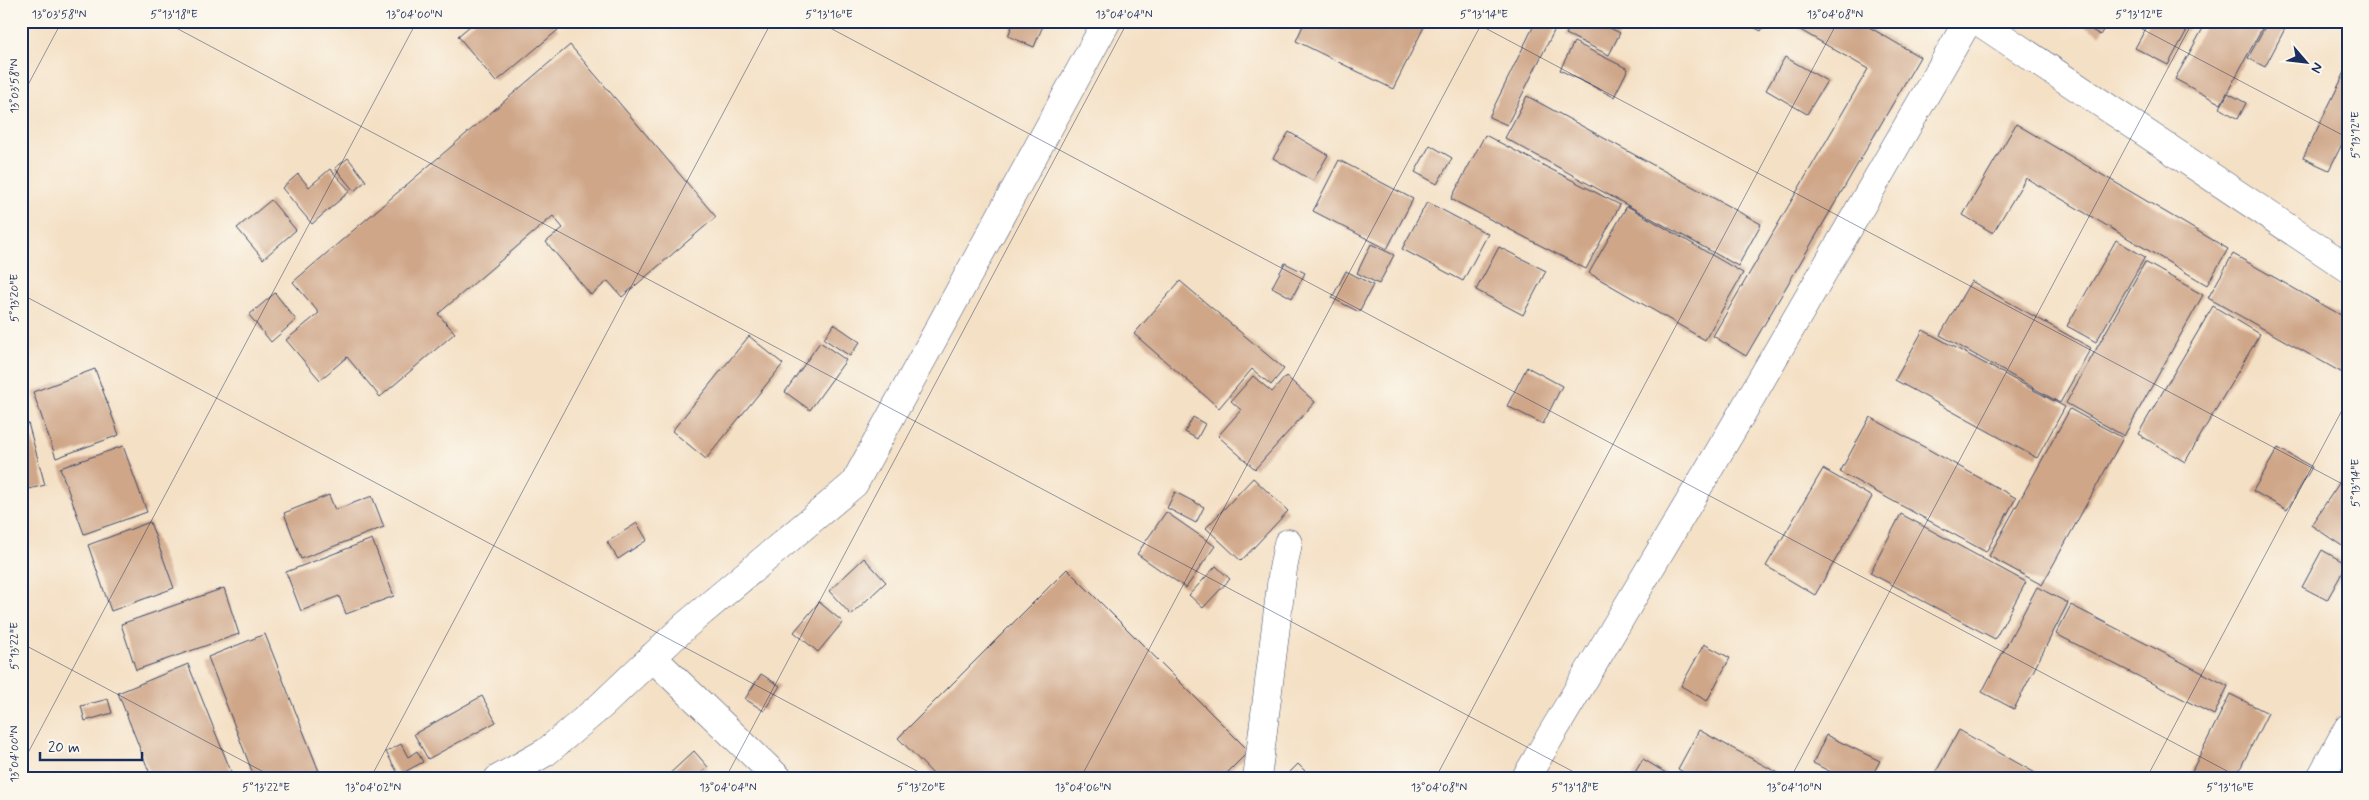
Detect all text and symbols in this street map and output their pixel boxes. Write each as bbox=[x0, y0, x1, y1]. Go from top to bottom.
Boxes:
text: 13°03'58"N bbox=[32, 7, 86, 23]
text: 5°13'18"E bbox=[150, 7, 198, 23]
text: 13°04'00"N bbox=[386, 7, 442, 23]
text: 5°13'16"E bbox=[805, 7, 853, 23]
text: 13°04'04"N bbox=[1095, 7, 1153, 23]
text: 5°13'14"E bbox=[1460, 7, 1508, 23]
text: 13°04'08"N bbox=[1807, 7, 1863, 23]
text: 5°13'12"E bbox=[2115, 7, 2163, 23]
north arrow bbox=[2282, 38, 2332, 88]
text: 13°03'58"N bbox=[7, 59, 23, 113]
text: N bbox=[2306, 59, 2327, 76]
text: 5°13'12"E bbox=[2348, 111, 2364, 159]
text: 5°13'20"E bbox=[7, 274, 23, 322]
text: 5°13'14"E bbox=[2348, 459, 2364, 507]
text: 5°13'22"E bbox=[7, 622, 23, 670]
text: 13°04'00"N bbox=[7, 726, 23, 782]
scale bar bbox=[40, 730, 142, 762]
text: 20 m bbox=[48, 738, 80, 758]
text: 5°13'22"E bbox=[242, 780, 290, 796]
text: 13°04'02"N bbox=[345, 780, 401, 796]
text: 13°04'04"N bbox=[699, 780, 757, 796]
text: 5°13'20"E bbox=[897, 780, 945, 796]
text: 13°04'06"N bbox=[1055, 780, 1111, 796]
text: 13°04'08"N bbox=[1411, 780, 1467, 796]
text: 5°13'18"E bbox=[1551, 780, 1599, 796]
text: 13°04'10"N bbox=[1766, 780, 1822, 796]
text: 5°13'16"E bbox=[2206, 780, 2254, 796]

